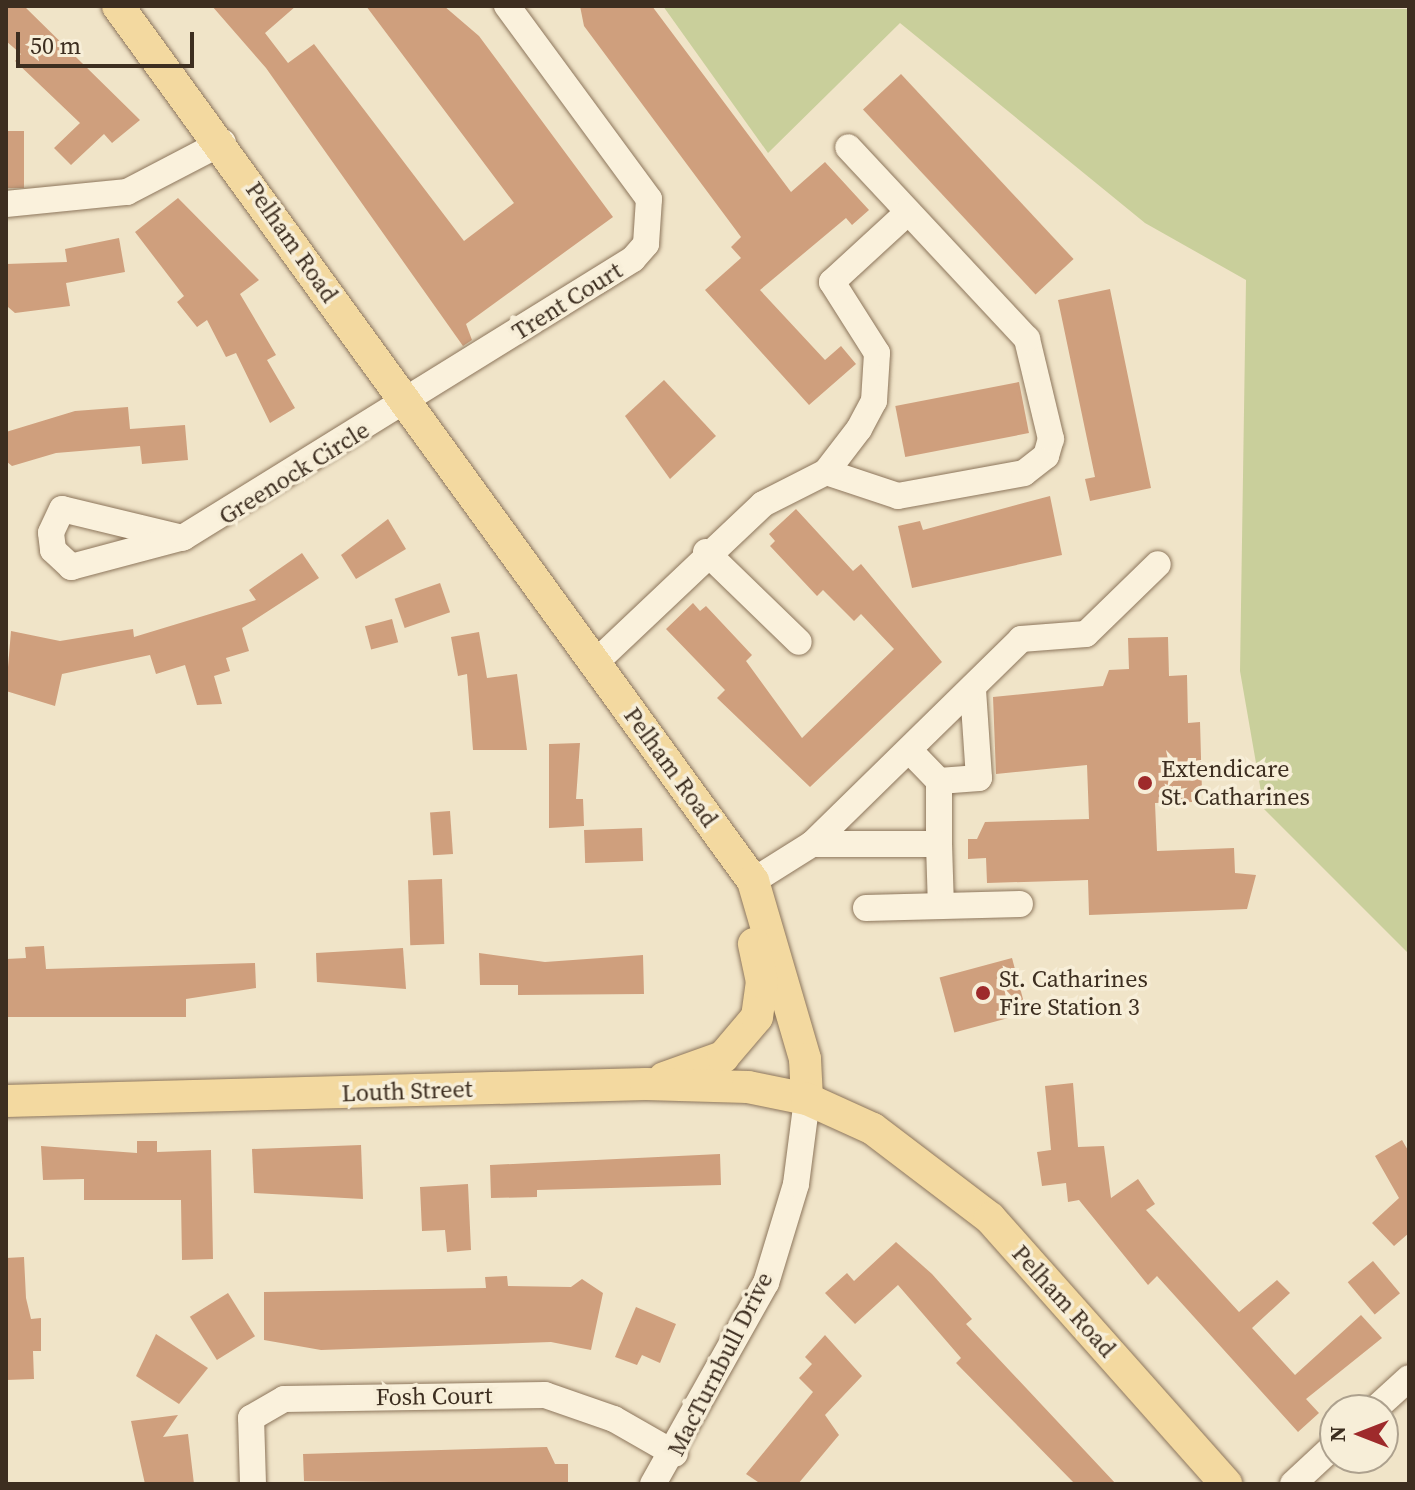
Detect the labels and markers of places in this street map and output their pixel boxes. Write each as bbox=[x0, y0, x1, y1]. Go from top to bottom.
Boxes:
place label: Extendicare St. Catharines bbox=[1161, 755, 1310, 811]
marker: Extendicare St. Catharines bbox=[1136, 774, 1154, 792]
place label: St. Catharines Fire Station 3 bbox=[999, 965, 1148, 1021]
marker: St. Catharines Fire Station 3 bbox=[974, 984, 992, 1002]

